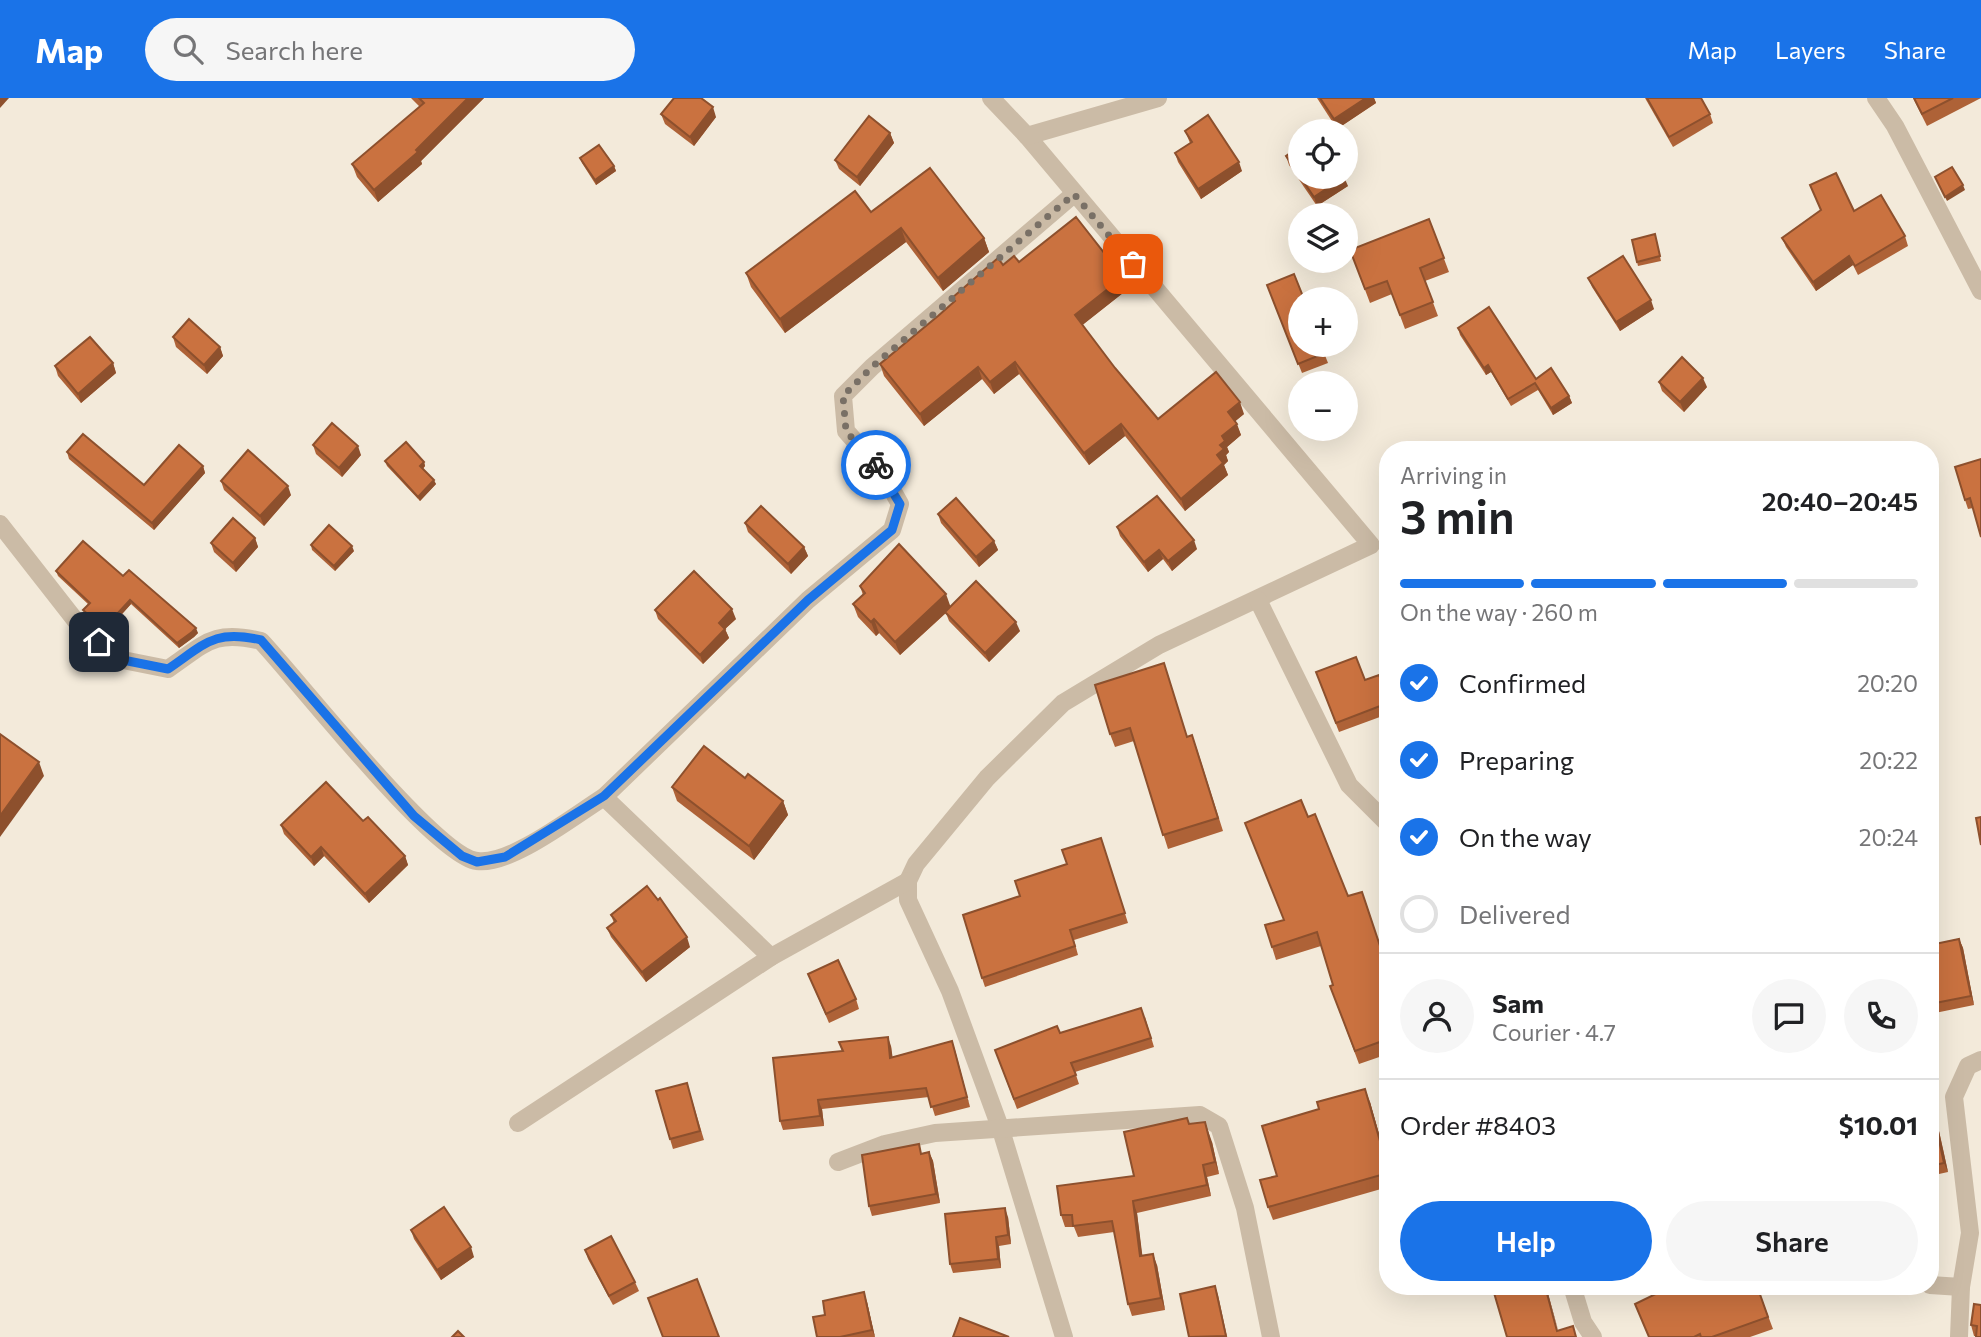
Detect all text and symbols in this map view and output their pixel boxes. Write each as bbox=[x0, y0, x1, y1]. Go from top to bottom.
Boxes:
search box bbox=[145, 18, 635, 81]
text: Map bbox=[35, 29, 103, 70]
icon: search bbox=[169, 30, 207, 68]
text: Search here bbox=[225, 34, 363, 65]
text: Map bbox=[1688, 35, 1737, 64]
text: Layers bbox=[1775, 35, 1846, 64]
text: Share bbox=[1884, 35, 1946, 64]
map controls bbox=[1288, 119, 1358, 441]
button: locate bbox=[1288, 119, 1358, 189]
button: layers bbox=[1288, 203, 1358, 273]
pin bbox=[1103, 234, 1163, 294]
icon: bag bbox=[1114, 245, 1152, 283]
button: + bbox=[1288, 287, 1358, 357]
button: − bbox=[1288, 371, 1358, 441]
courier bbox=[841, 430, 911, 500]
icon: bike bbox=[857, 446, 895, 484]
text: Arriving in bbox=[1400, 461, 1507, 489]
text: 20:40–20:45 bbox=[1762, 485, 1918, 516]
text: 3 min bbox=[1400, 487, 1515, 543]
text: On the way · 260 m bbox=[1400, 598, 1598, 626]
pin bbox=[69, 612, 129, 672]
icon: home bbox=[80, 623, 118, 661]
icon: check bbox=[1400, 664, 1438, 702]
text: Confirmed bbox=[1459, 667, 1586, 698]
text: 20:20 bbox=[1857, 669, 1918, 697]
icon: check bbox=[1400, 741, 1438, 779]
text: Preparing bbox=[1459, 744, 1574, 775]
text: 20:22 bbox=[1859, 746, 1918, 774]
icon: check bbox=[1400, 818, 1438, 856]
text: On the way bbox=[1459, 821, 1592, 852]
text: 20:24 bbox=[1859, 823, 1918, 851]
text: Delivered bbox=[1459, 898, 1570, 929]
button: person bbox=[1400, 979, 1474, 1053]
button: chat bbox=[1752, 979, 1826, 1053]
button: phone bbox=[1844, 979, 1918, 1053]
text: Sam bbox=[1492, 987, 1544, 1018]
text: Courier · 4.7 bbox=[1492, 1018, 1616, 1046]
text: Order #8403 bbox=[1400, 1109, 1556, 1140]
text: $10.01 bbox=[1839, 1109, 1918, 1140]
button: Help bbox=[1400, 1201, 1652, 1281]
button: Share bbox=[1666, 1201, 1918, 1281]

